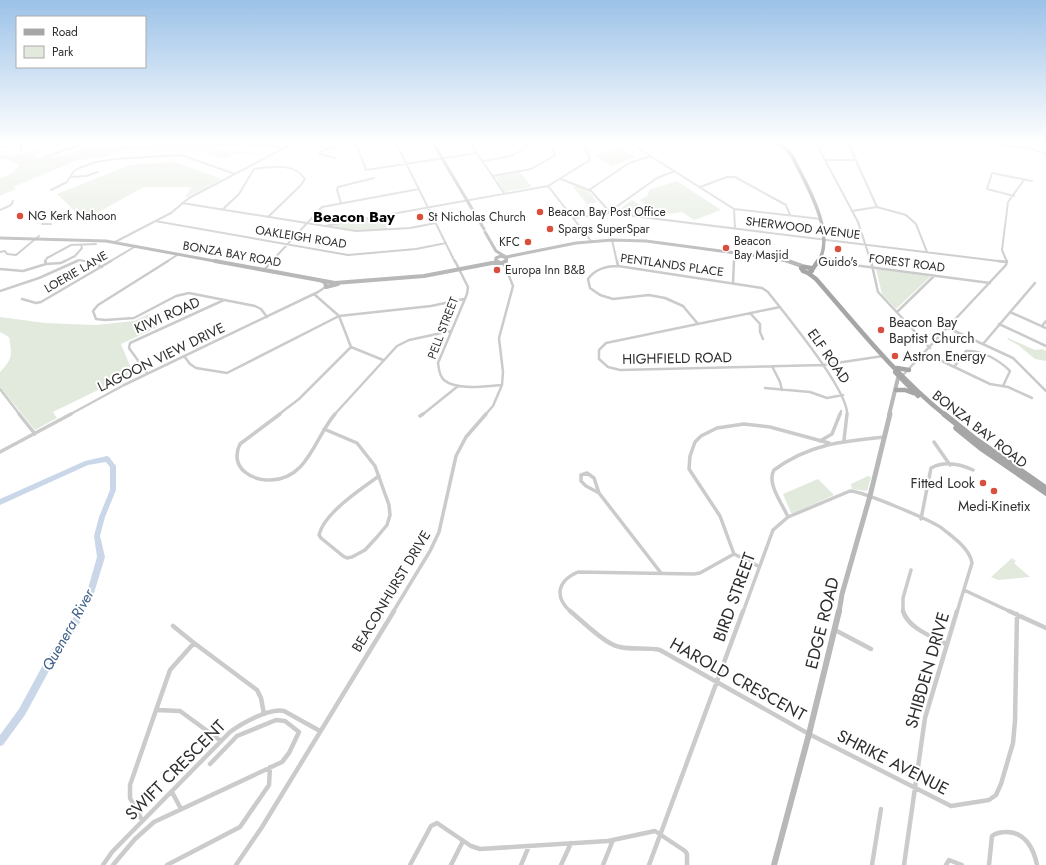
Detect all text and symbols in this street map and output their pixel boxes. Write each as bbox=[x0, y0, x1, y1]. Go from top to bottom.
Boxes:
legend bbox=[16, 16, 146, 68]
text: Road bbox=[52, 23, 78, 41]
text: Park bbox=[52, 43, 74, 61]
place label: Beacon Bay Post Office bbox=[548, 203, 666, 221]
district label: Beacon Bay bbox=[313, 206, 395, 228]
place label: NG Kerk Nahoon bbox=[28, 207, 117, 225]
marker: Beacon Bay Post Office bbox=[535, 207, 545, 217]
place label: St Nicholas Church bbox=[428, 208, 526, 226]
marker: NG Kerk Nahoon bbox=[15, 211, 25, 221]
marker: St Nicholas Church bbox=[415, 212, 425, 222]
street label: SHERWOOD AVENUE bbox=[745, 212, 861, 244]
place label: Spargs SuperSpar bbox=[558, 220, 651, 238]
street label: OAKLEIGH ROAD bbox=[254, 221, 348, 253]
marker: Spargs SuperSpar bbox=[545, 224, 555, 234]
place label: Beacon Bay Masjid bbox=[734, 232, 789, 264]
place label: KFC bbox=[499, 233, 520, 251]
street label: BONZA BAY ROAD bbox=[181, 237, 283, 271]
marker: KFC bbox=[523, 237, 533, 247]
marker: Beacon Bay Masjid bbox=[721, 243, 731, 253]
marker: Guido's bbox=[833, 244, 843, 254]
street label: LOERIE LANE bbox=[41, 247, 111, 297]
street label: PENTLANDS PLACE bbox=[619, 249, 725, 281]
street label: FOREST ROAD bbox=[868, 249, 946, 277]
place label: Guido's bbox=[819, 253, 858, 271]
place label: Europa Inn B&B bbox=[505, 261, 586, 279]
marker: Europa Inn B&B bbox=[492, 265, 502, 275]
street label: KIWI ROAD bbox=[131, 292, 203, 338]
street label: PELL STREET bbox=[423, 294, 463, 362]
place label: Beacon Bay Baptist Church bbox=[889, 312, 975, 348]
street label: LAGOON VIEW DRIVE bbox=[94, 317, 228, 397]
street label: ELF ROAD bbox=[803, 325, 855, 387]
marker: Beacon Bay Baptist Church bbox=[876, 325, 886, 335]
place label: Astron Energy bbox=[903, 346, 987, 366]
street label: HIGHFIELD ROAD bbox=[622, 347, 732, 369]
marker: Astron Energy bbox=[890, 351, 900, 361]
street label: BONZA BAY ROAD bbox=[928, 385, 1032, 473]
place label: Fitted Look bbox=[911, 473, 976, 493]
marker: Fitted Look bbox=[978, 478, 988, 488]
marker: Medi-Kinetix bbox=[989, 486, 999, 496]
place label: Medi-Kinetix bbox=[958, 496, 1030, 516]
street label: BEACONHURST DRIVE bbox=[347, 526, 435, 656]
street label: BIRD STREET bbox=[707, 549, 761, 645]
street label: EDGE ROAD bbox=[799, 575, 845, 671]
water label: Quenera River bbox=[37, 584, 100, 675]
street label: SHIBDEN DRIVE bbox=[899, 609, 955, 731]
street label: HAROLD CRESCENT bbox=[665, 632, 811, 727]
street label: SWIFT CRESCENT bbox=[119, 714, 231, 826]
street label: SHRIKE AVENUE bbox=[833, 724, 953, 800]

